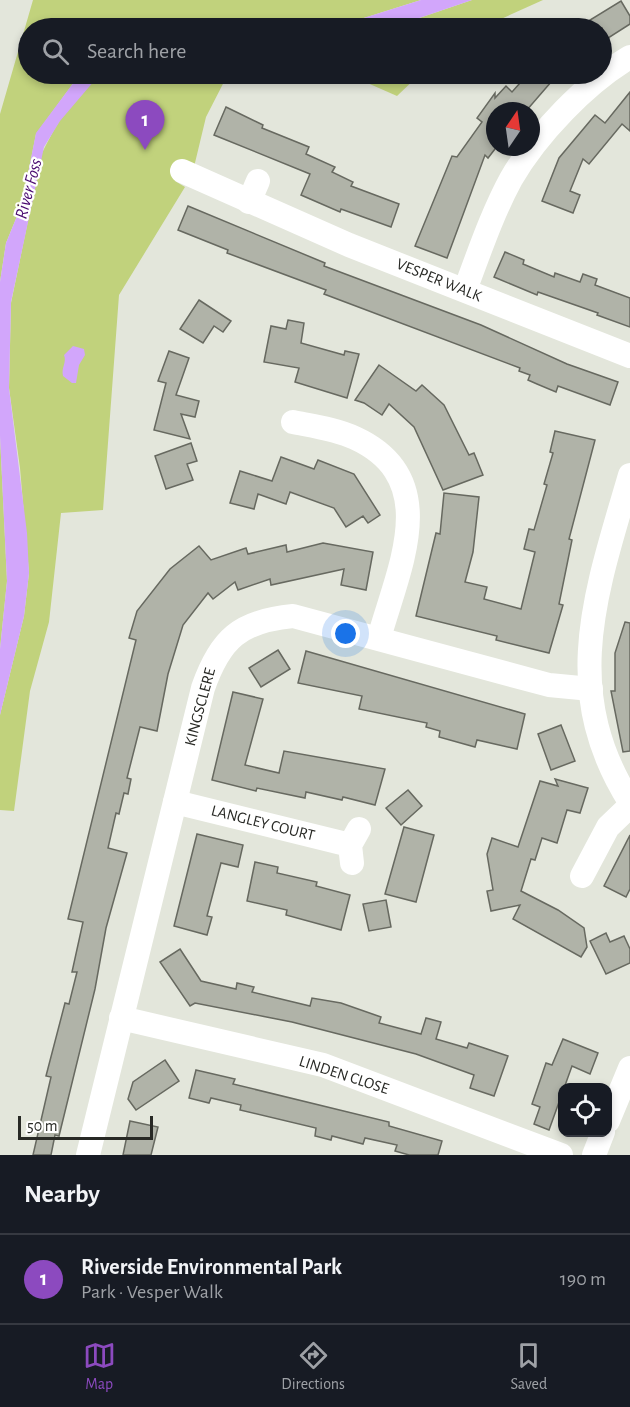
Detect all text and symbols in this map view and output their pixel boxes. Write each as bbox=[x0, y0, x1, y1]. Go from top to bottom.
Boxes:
search box bbox=[18, 18, 612, 84]
icon: search bbox=[39, 35, 72, 68]
text: Search here bbox=[87, 40, 186, 62]
pin: 1 bbox=[126, 100, 164, 150]
north arrow bbox=[486, 102, 540, 156]
water label: River Foss bbox=[12, 157, 46, 221]
street label: VESPER WALK bbox=[394, 256, 484, 304]
your location bbox=[331, 619, 360, 648]
street label: KINGSCLERE bbox=[182, 666, 218, 748]
street label: LANGLEY COURT bbox=[210, 802, 317, 844]
street label: LINDEN CLOSE bbox=[297, 1053, 391, 1097]
map controls bbox=[558, 1083, 612, 1137]
button: locate bbox=[558, 1083, 612, 1137]
scale bar bbox=[18, 1113, 153, 1140]
text: 50 m bbox=[27, 1118, 58, 1134]
text: Nearby bbox=[24, 1181, 100, 1207]
text: Riverside Environmental Park bbox=[81, 1256, 342, 1278]
text: 1 bbox=[40, 1269, 47, 1289]
text: 190 m bbox=[560, 1269, 606, 1289]
text: Park · Vesper Walk bbox=[81, 1282, 223, 1302]
tab: Map bbox=[83, 1339, 116, 1394]
tab: Directions bbox=[281, 1339, 345, 1394]
tab: Saved bbox=[511, 1339, 547, 1394]

